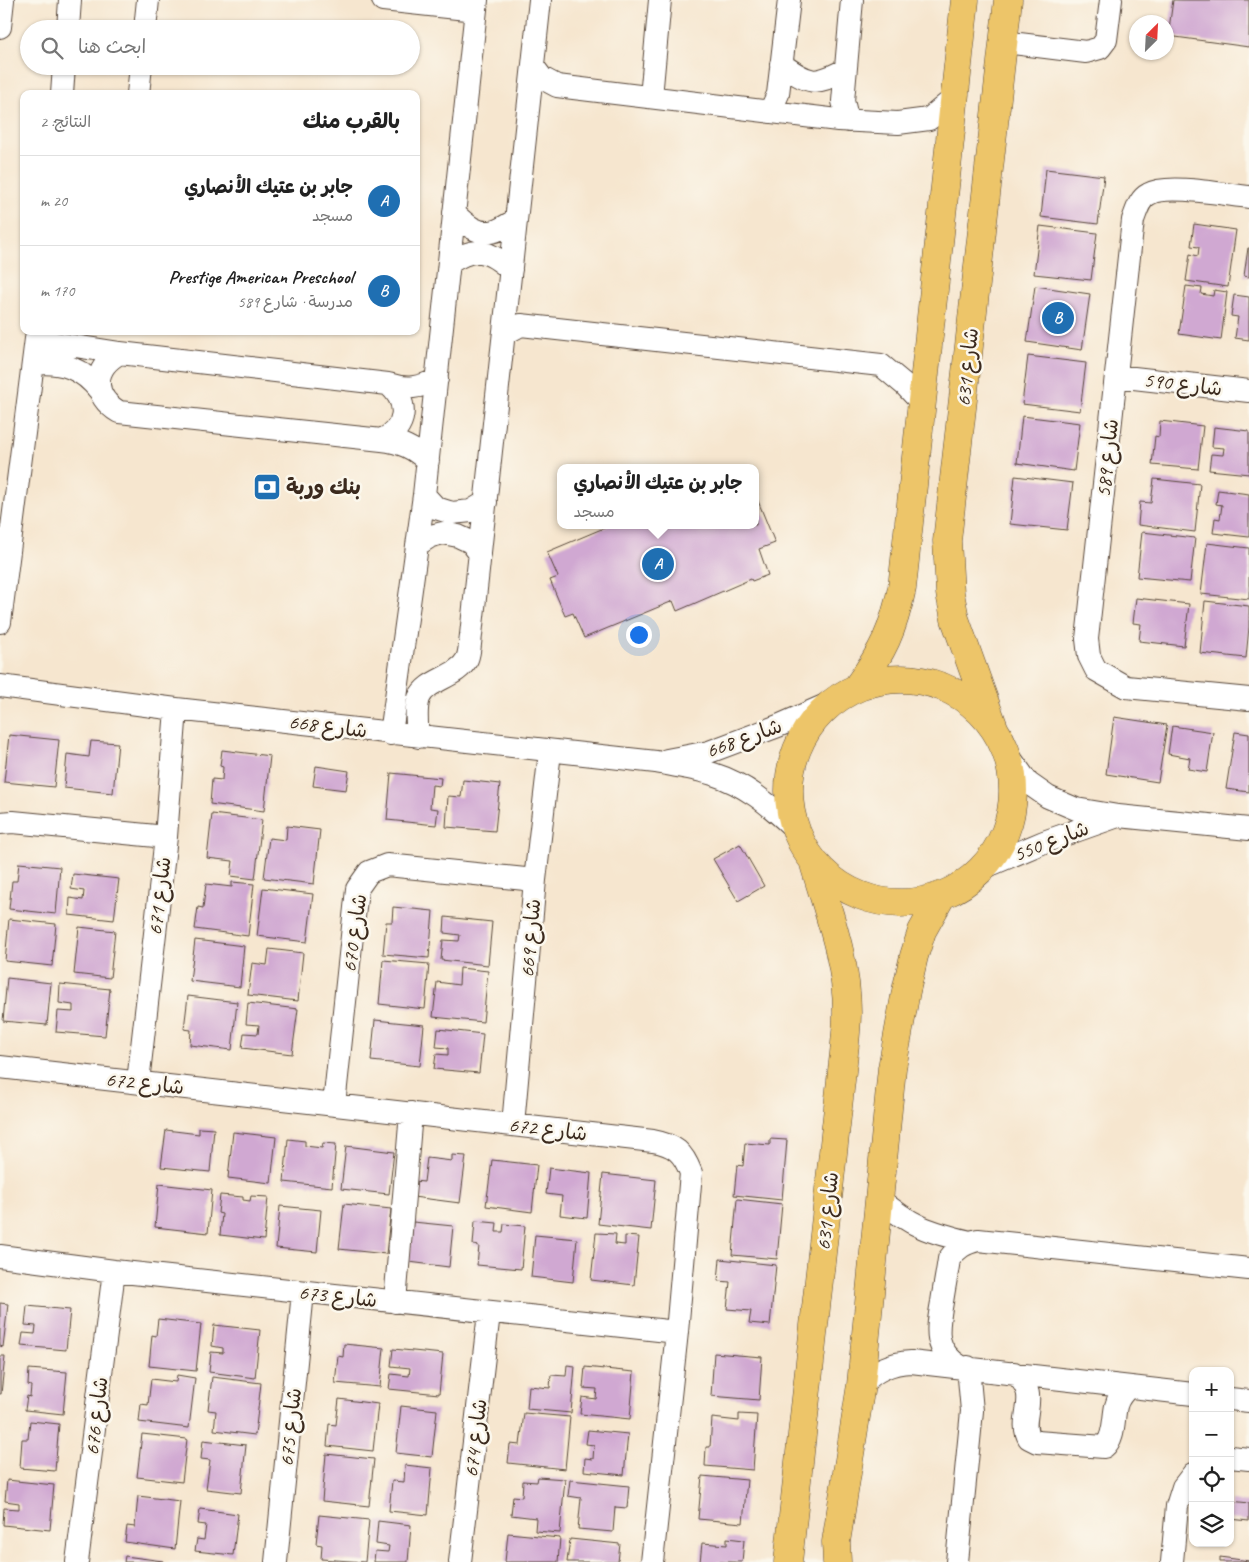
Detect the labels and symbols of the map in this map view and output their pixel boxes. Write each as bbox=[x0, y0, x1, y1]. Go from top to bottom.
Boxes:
north arrow bbox=[1129, 15, 1174, 60]
pin: B bbox=[1042, 299, 1074, 337]
street label: شارع 631 bbox=[950, 326, 986, 408]
street label: شارع 590 bbox=[1142, 366, 1224, 404]
street label: شارع 589 bbox=[1090, 417, 1126, 499]
bank icon: بنك وربة bbox=[252, 472, 282, 502]
place label: بنك وربة bbox=[286, 474, 361, 500]
pin: A bbox=[642, 545, 674, 583]
your location bbox=[626, 622, 652, 648]
street label: شارع 668 bbox=[287, 708, 369, 746]
street label: شارع 668 bbox=[702, 712, 786, 766]
street label: شارع 550 bbox=[1010, 815, 1093, 869]
street label: شارع 671 bbox=[141, 855, 179, 937]
street label: شارع 670 bbox=[336, 892, 374, 974]
street label: شارع 669 bbox=[514, 898, 548, 979]
street label: شارع 672 bbox=[104, 1066, 186, 1102]
street label: شارع 672 bbox=[507, 1111, 589, 1149]
street label: شارع 631 bbox=[810, 1170, 846, 1252]
street label: شارع 673 bbox=[297, 1279, 379, 1315]
street label: شارع 676 bbox=[78, 1375, 116, 1457]
street label: شارع 675 bbox=[273, 1386, 309, 1468]
street label: شارع 674 bbox=[457, 1397, 495, 1479]

